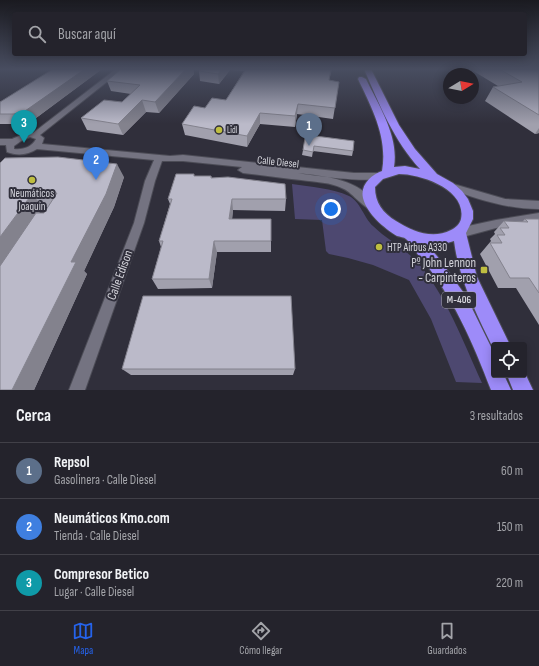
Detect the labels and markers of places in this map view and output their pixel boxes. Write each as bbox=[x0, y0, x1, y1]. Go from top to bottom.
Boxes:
pin: 3 bbox=[11, 110, 37, 143]
pin: 1 bbox=[296, 113, 322, 146]
marker: Lidl bbox=[214, 125, 224, 135]
place label: Lidl bbox=[227, 125, 238, 136]
pin: 2 bbox=[83, 147, 109, 180]
marker: Neumáticos Joaquín bbox=[27, 175, 37, 185]
place label: Neumáticos Joaquín bbox=[10, 187, 54, 213]
place label: HTP Airbus A330 bbox=[387, 241, 447, 254]
marker: HTP Airbus A330 bbox=[374, 242, 384, 252]
place label: Pº John Lennon - Carpinteros bbox=[411, 255, 476, 286]
marker: Pº John Lennon - Carpinteros bbox=[479, 265, 489, 275]

